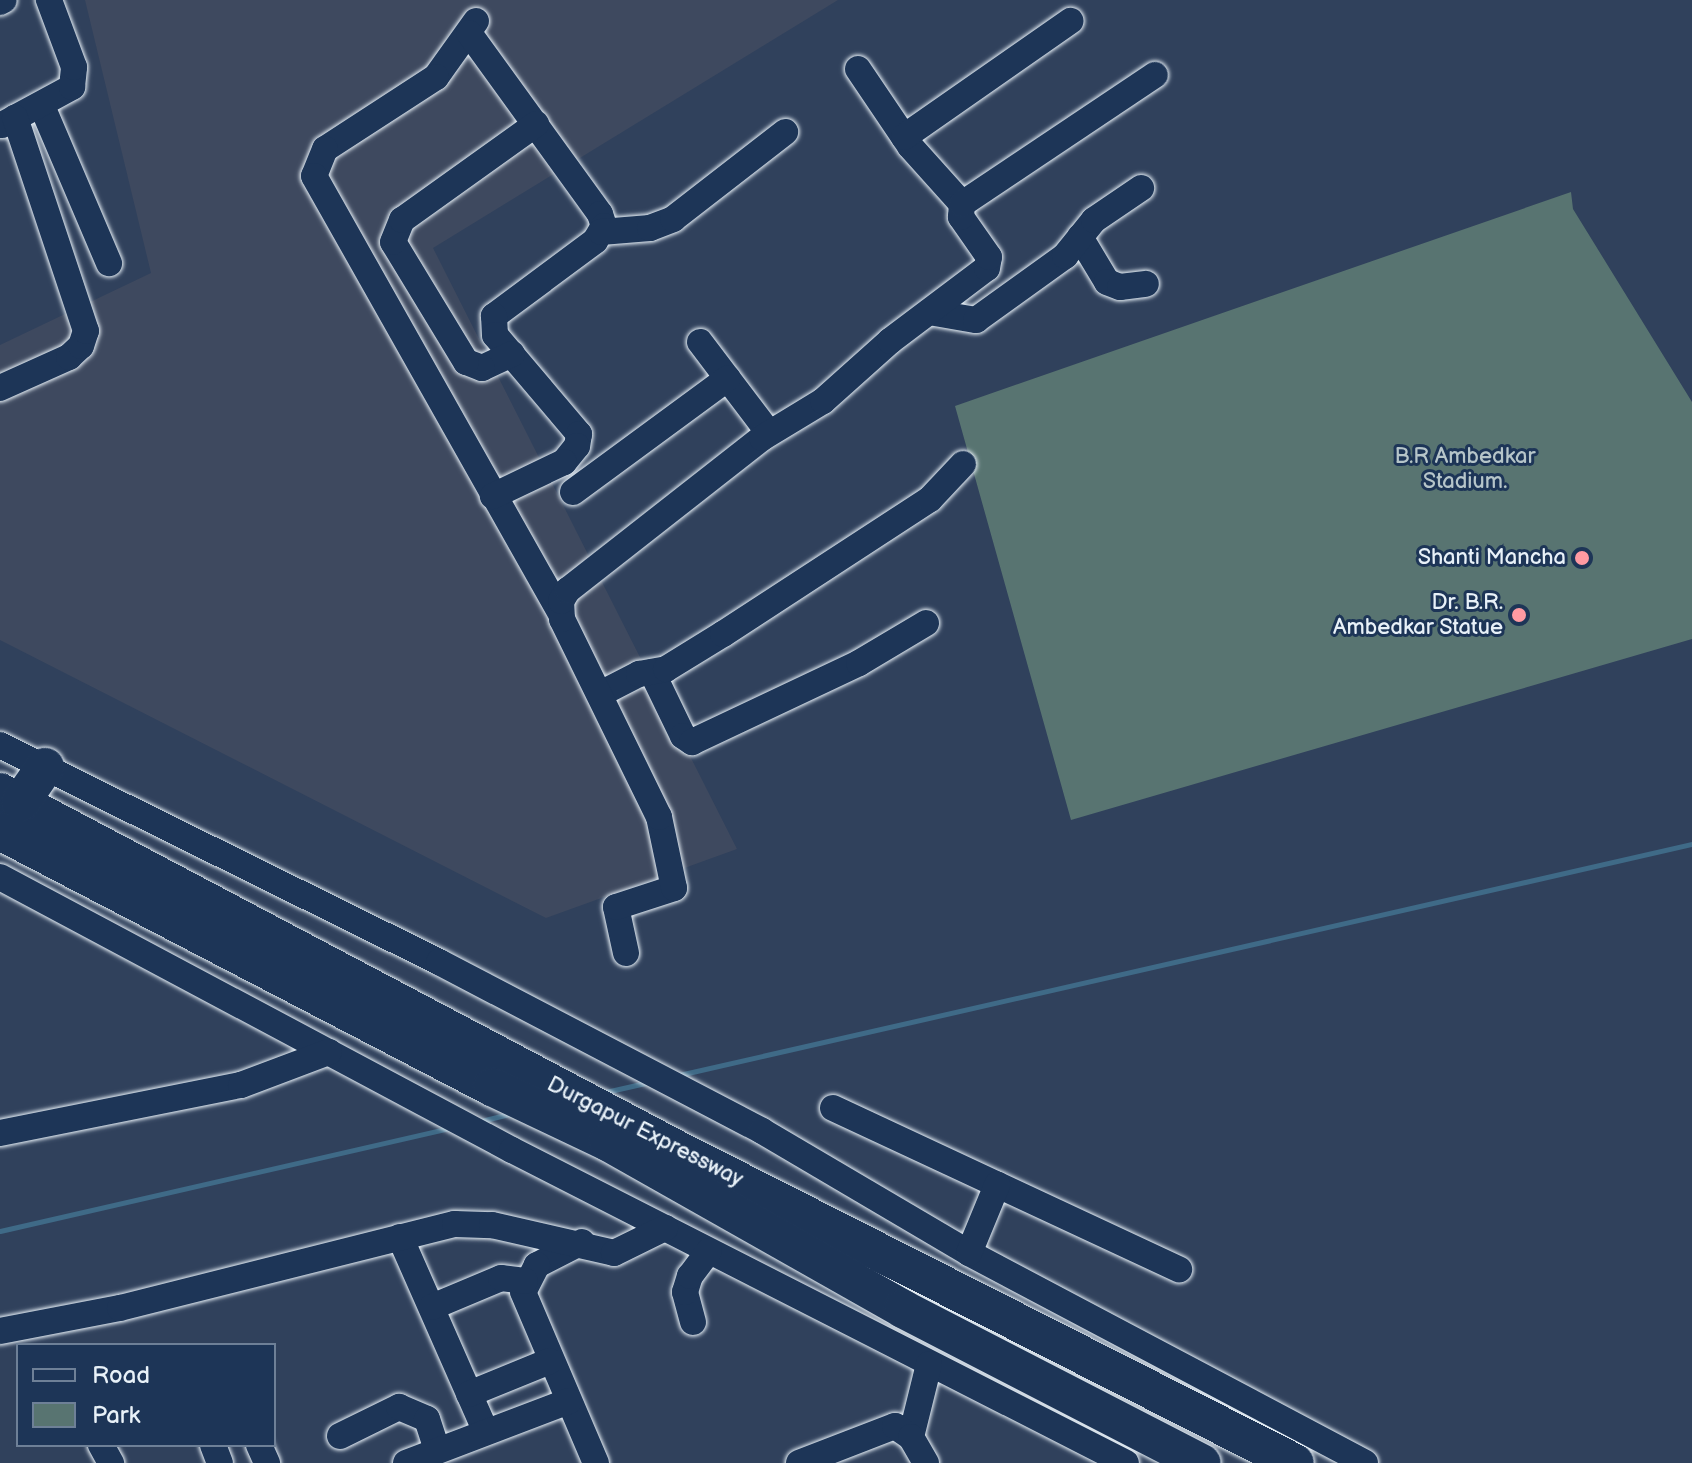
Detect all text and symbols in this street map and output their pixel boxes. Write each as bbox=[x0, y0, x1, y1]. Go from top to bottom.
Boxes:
park label: B.R Ambedkar Stadium. bbox=[1395, 443, 1535, 494]
place label: Shanti Mancha bbox=[1418, 545, 1566, 571]
marker: Shanti Mancha bbox=[1573, 549, 1591, 567]
place label: Dr. B.R. Ambedkar Statue bbox=[1333, 589, 1503, 640]
marker: Dr. B.R. Ambedkar Statue bbox=[1510, 606, 1528, 624]
street label: Durgapur Expressway bbox=[543, 1071, 747, 1193]
legend bbox=[16, 1343, 276, 1447]
text: Road bbox=[92, 1361, 150, 1390]
text: Park bbox=[92, 1401, 140, 1430]

